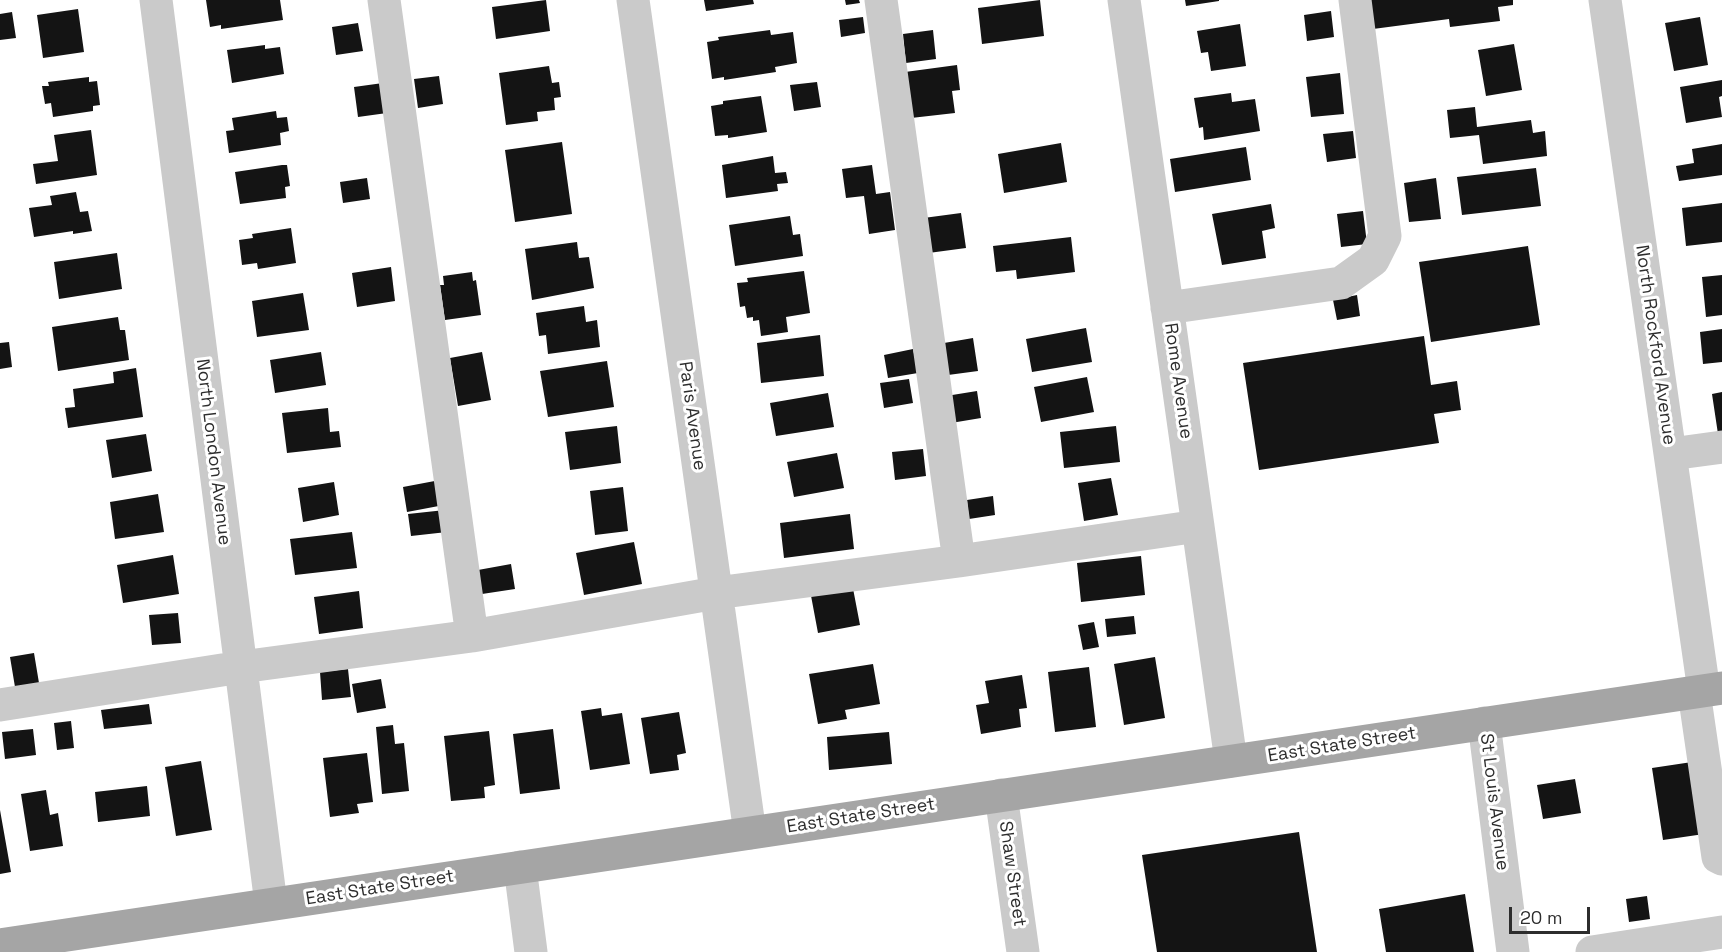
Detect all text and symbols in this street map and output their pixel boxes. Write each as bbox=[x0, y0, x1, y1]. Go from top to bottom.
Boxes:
street label: North Rockford Avenue bbox=[1630, 244, 1680, 446]
street label: Rome Avenue bbox=[1159, 322, 1197, 440]
street label: North London Avenue bbox=[191, 358, 235, 546]
street label: Paris Avenue bbox=[674, 360, 710, 472]
street label: East State Street bbox=[1266, 723, 1418, 767]
street label: St Louis Avenue bbox=[1475, 732, 1513, 872]
street label: East State Street bbox=[785, 794, 937, 838]
street label: Shaw Street bbox=[994, 820, 1030, 928]
street label: East State Street bbox=[304, 866, 456, 910]
scale bar bbox=[1512, 895, 1593, 933]
text: 20 m bbox=[1520, 906, 1563, 929]

